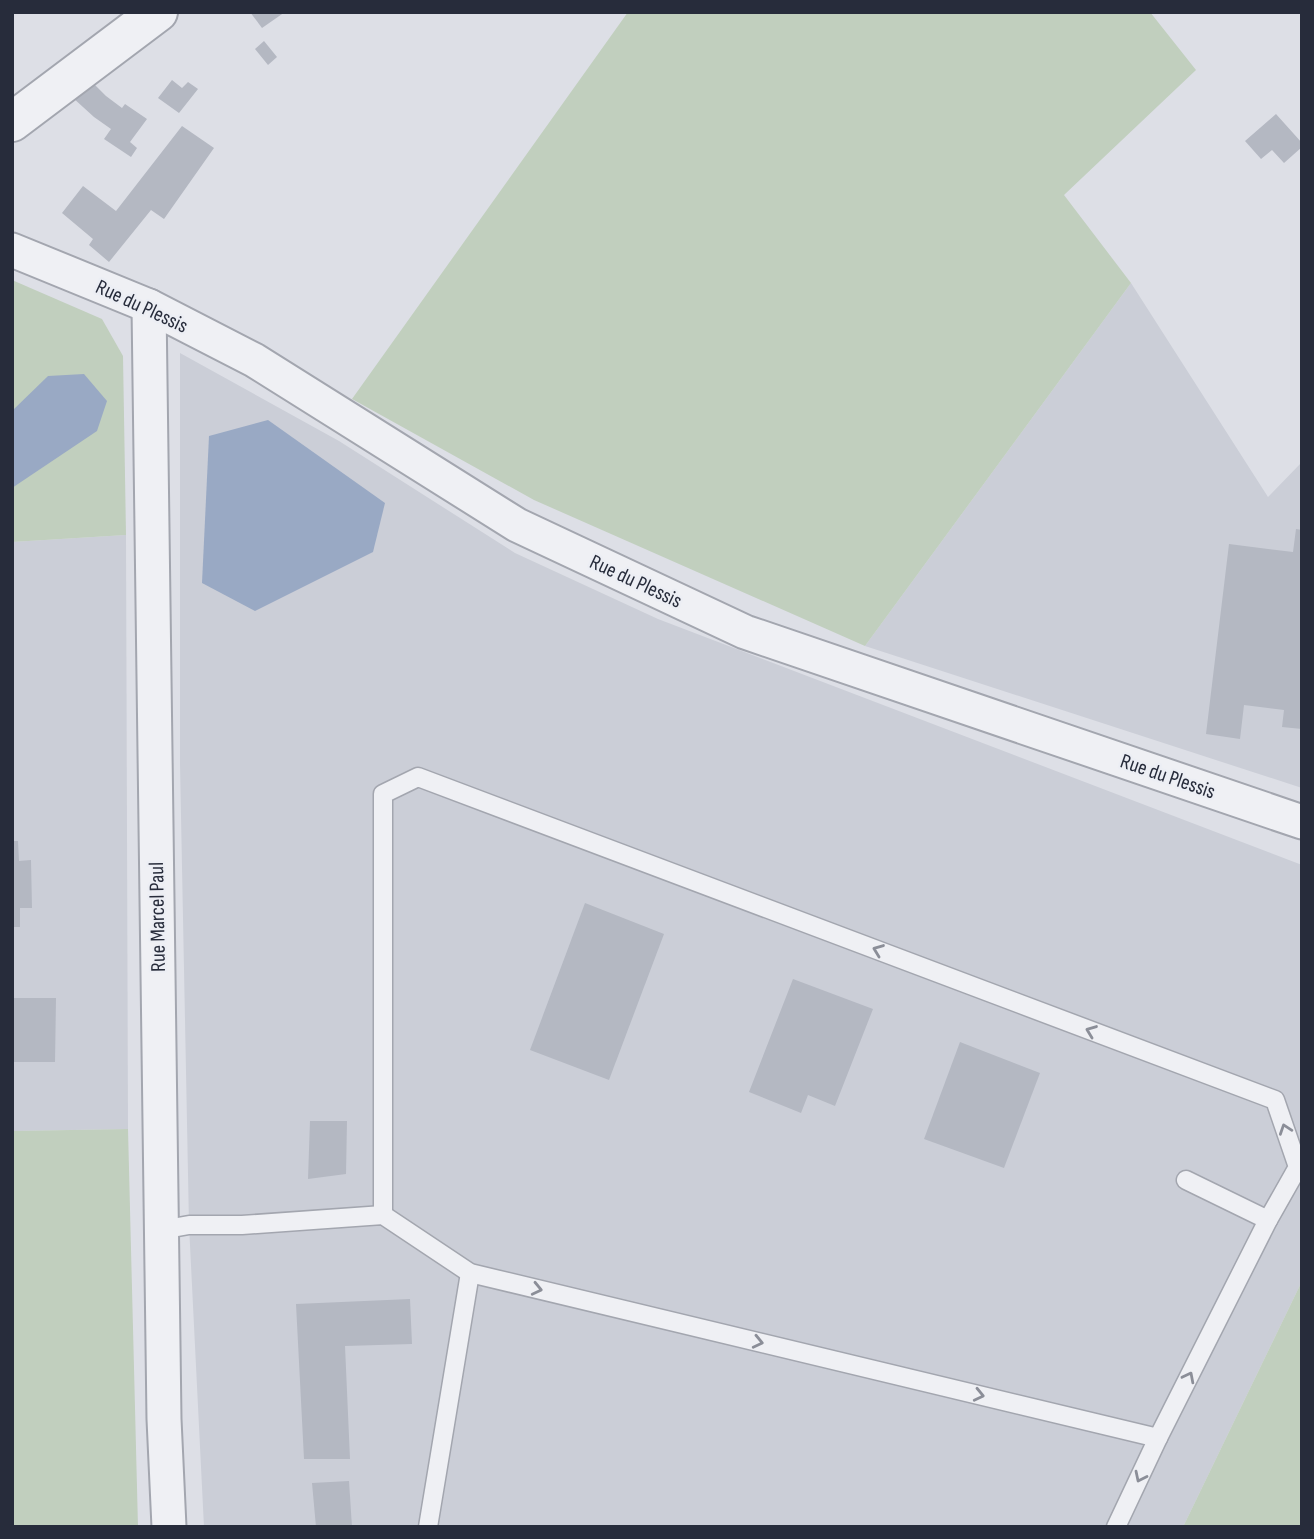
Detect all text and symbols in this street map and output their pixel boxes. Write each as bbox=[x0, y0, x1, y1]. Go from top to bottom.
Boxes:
street label: Rue du Plessis bbox=[92, 274, 192, 339]
street label: Rue du Plessis bbox=[586, 549, 686, 614]
street label: Rue du Plessis bbox=[1117, 749, 1219, 804]
street label: Rue Marcel Paul bbox=[144, 862, 171, 972]
one-way arrow bbox=[873, 945, 885, 959]
one-way arrow bbox=[1086, 1025, 1098, 1039]
one-way arrow bbox=[1279, 1124, 1293, 1136]
one-way arrow bbox=[530, 1281, 542, 1295]
one-way arrow bbox=[752, 1334, 764, 1348]
one-way arrow bbox=[1180, 1372, 1194, 1384]
one-way arrow bbox=[973, 1387, 985, 1401]
one-way arrow bbox=[1134, 1470, 1148, 1482]

